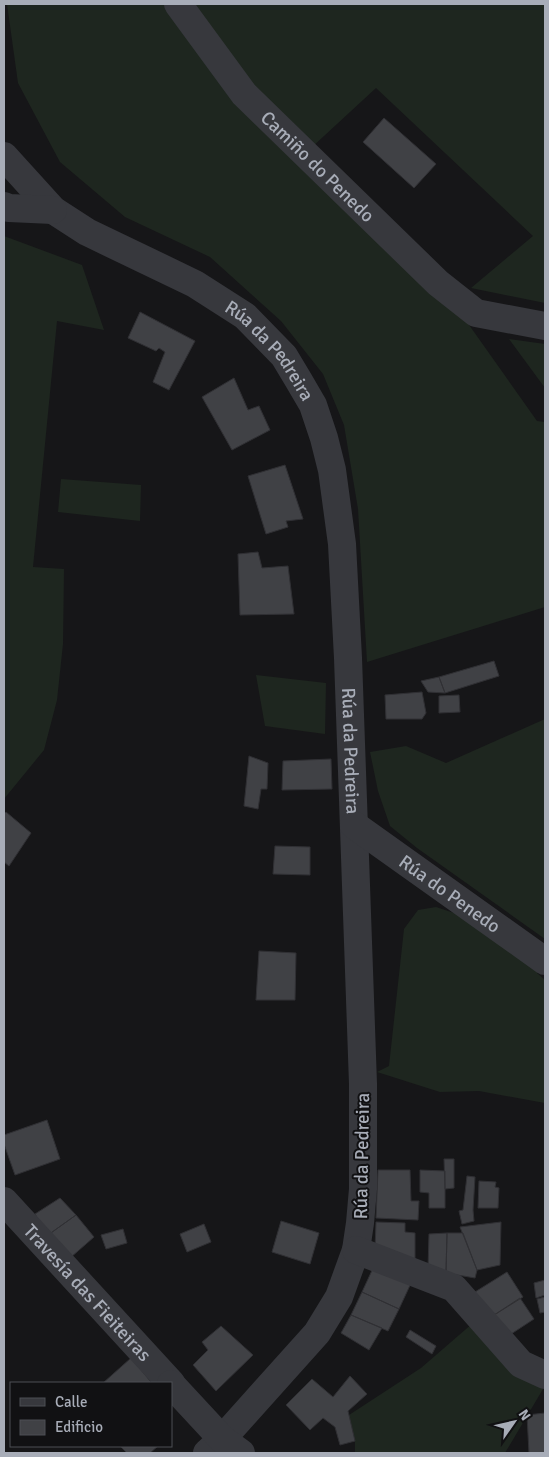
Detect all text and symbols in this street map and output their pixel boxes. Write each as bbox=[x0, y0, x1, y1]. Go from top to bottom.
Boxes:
street label: Camiño do Penedo bbox=[255, 106, 379, 228]
street label: Rúa da Pedreira bbox=[220, 295, 319, 405]
street label: Rúa da Pedreira bbox=[336, 687, 364, 815]
street label: Rúa do Penedo bbox=[394, 850, 505, 939]
street label: Rúa da Pedreira bbox=[349, 1092, 375, 1220]
street label: Travesía das Fieiteiras bbox=[18, 1219, 156, 1367]
legend bbox=[10, 1382, 172, 1447]
text: Calle bbox=[55, 1393, 88, 1411]
north arrow bbox=[489, 1397, 539, 1447]
text: N bbox=[515, 1406, 534, 1424]
text: Edificio bbox=[55, 1418, 103, 1436]

